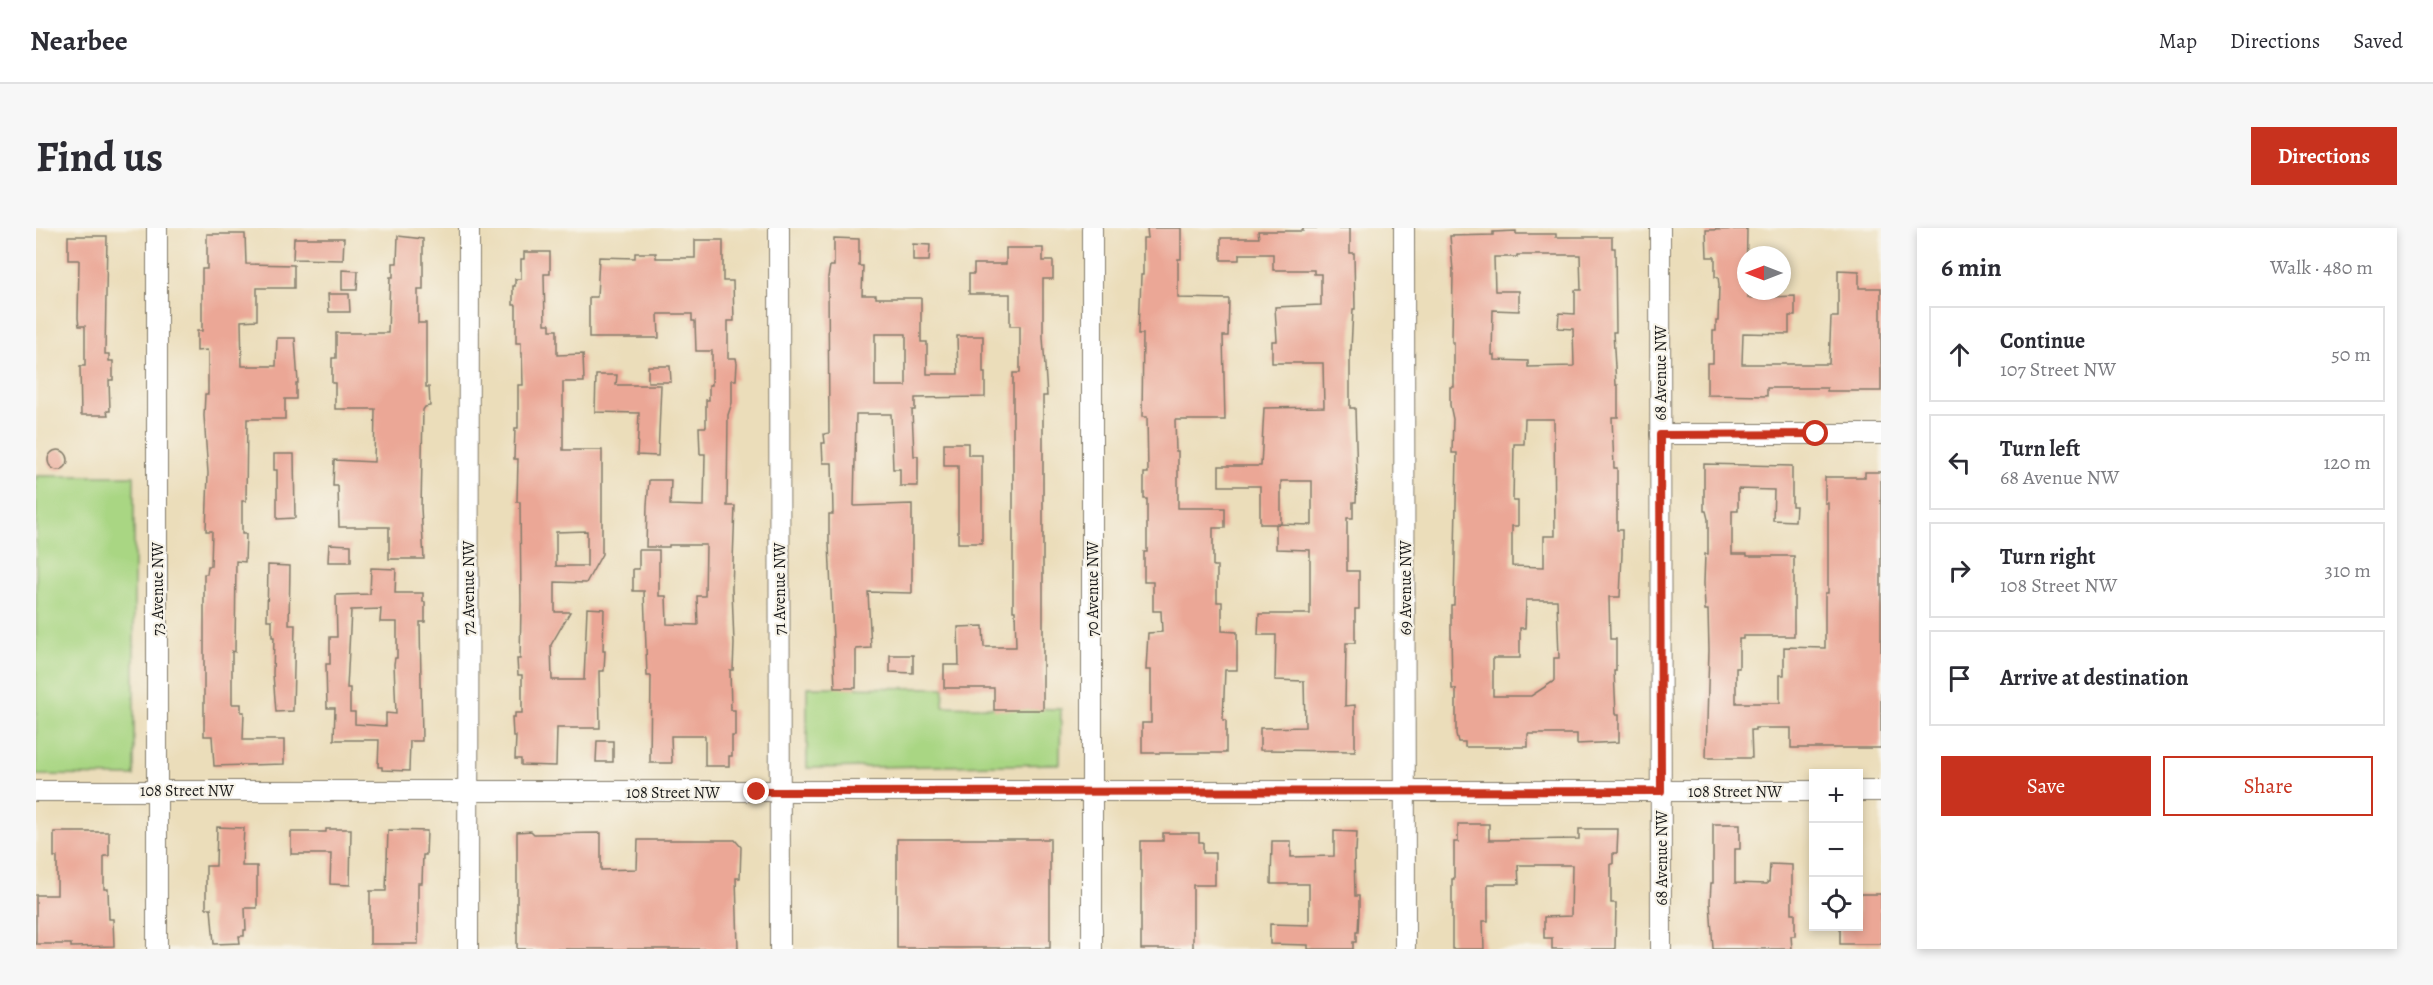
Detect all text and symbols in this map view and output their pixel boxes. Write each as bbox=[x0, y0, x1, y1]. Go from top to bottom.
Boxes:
text: Nearbee bbox=[30, 22, 128, 60]
text: Map bbox=[2159, 27, 2197, 55]
text: Directions bbox=[2230, 27, 2320, 55]
text: Saved bbox=[2353, 27, 2403, 55]
button: Directions bbox=[2251, 127, 2397, 185]
text: Find us bbox=[36, 128, 163, 185]
north arrow bbox=[1737, 246, 1791, 300]
text: 6 min bbox=[1941, 250, 2002, 285]
text: Walk · 480 m bbox=[2270, 254, 2373, 281]
street label: 68 Avenue NW bbox=[1650, 325, 1672, 421]
text: Continue bbox=[2000, 326, 2085, 356]
icon: ahead bbox=[1943, 338, 1976, 371]
text: 50 m bbox=[2331, 341, 2371, 368]
text: 107 Street NW bbox=[2000, 356, 2116, 383]
route start bbox=[1802, 420, 1828, 446]
text: Turn left bbox=[2000, 434, 2080, 464]
icon: left bbox=[1943, 446, 1976, 479]
text: 120 m bbox=[2323, 449, 2371, 476]
text: 68 Avenue NW bbox=[2000, 464, 2119, 491]
street label: 69 Avenue NW bbox=[1395, 540, 1417, 636]
street label: 72 Avenue NW bbox=[458, 541, 480, 635]
street label: 70 Avenue NW bbox=[1082, 541, 1104, 637]
street label: 73 Avenue NW bbox=[147, 542, 169, 636]
text: Turn right bbox=[2000, 542, 2096, 572]
street label: 71 Avenue NW bbox=[769, 543, 791, 635]
icon: right bbox=[1943, 554, 1976, 587]
text: 310 m bbox=[2325, 557, 2371, 584]
text: 108 Street NW bbox=[2000, 572, 2117, 599]
icon: arrive bbox=[1943, 662, 1976, 695]
text: Arrive at destination bbox=[2000, 663, 2189, 693]
button: Save bbox=[1941, 756, 2151, 816]
button: Share bbox=[2163, 756, 2373, 816]
map controls bbox=[1809, 769, 1863, 931]
button: + bbox=[1809, 769, 1863, 823]
route end bbox=[743, 778, 769, 804]
street label: 108 Street NW bbox=[140, 780, 234, 802]
street label: 108 Street NW bbox=[1688, 781, 1782, 803]
street label: 108 Street NW bbox=[626, 782, 720, 804]
street label: 68 Avenue NW bbox=[1651, 810, 1673, 906]
button: − bbox=[1809, 823, 1863, 877]
button: locate bbox=[1809, 877, 1863, 931]

